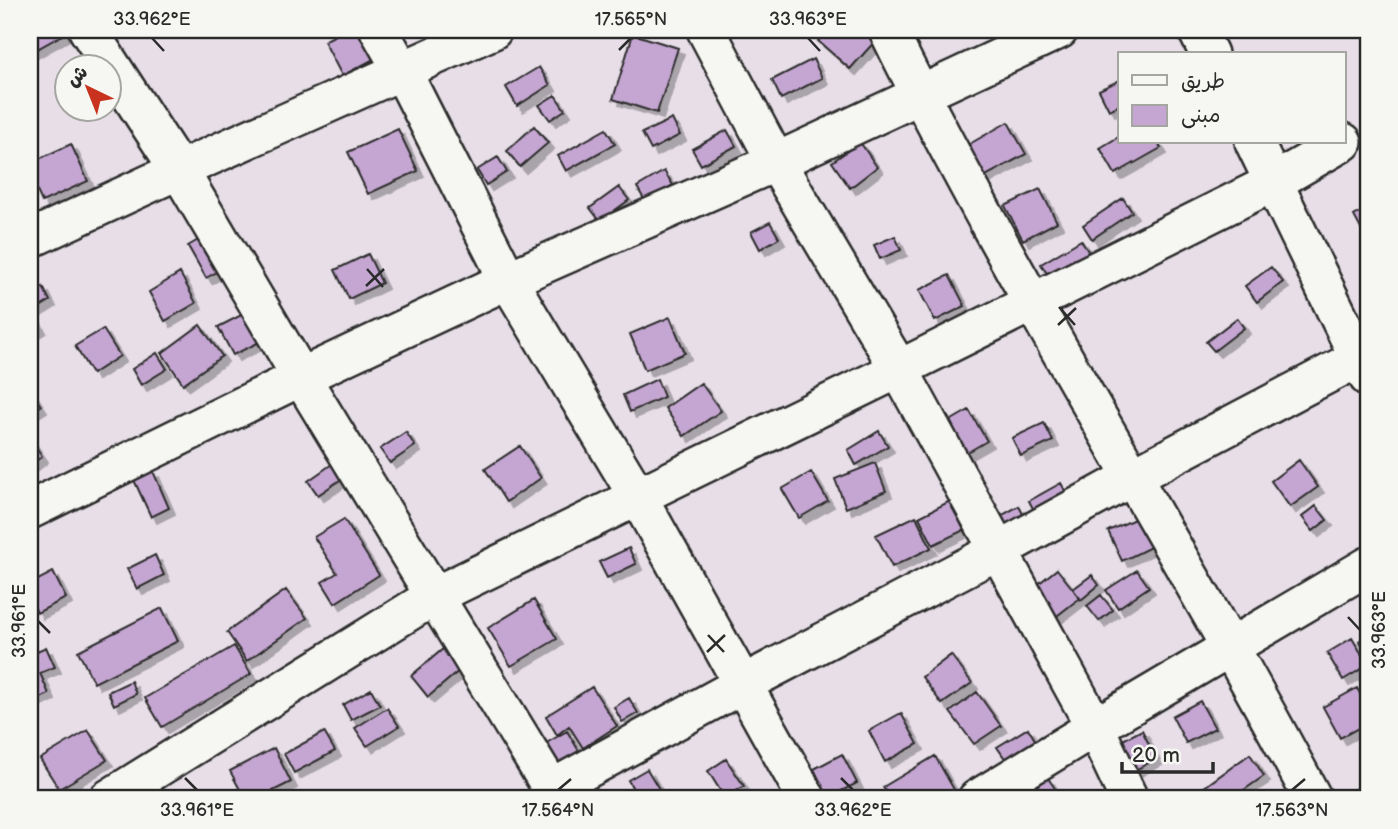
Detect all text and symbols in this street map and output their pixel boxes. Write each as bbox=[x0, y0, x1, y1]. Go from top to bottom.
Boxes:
text: 33.962°E bbox=[113, 9, 191, 30]
text: 17.565°N bbox=[595, 9, 667, 30]
text: 33.963°E bbox=[769, 9, 847, 30]
north arrow bbox=[52, 52, 122, 122]
legend bbox=[1118, 52, 1346, 144]
text: ش bbox=[62, 61, 93, 92]
text: طريق bbox=[1181, 69, 1225, 94]
text: مبنى bbox=[1181, 103, 1220, 129]
text: 33.961°E bbox=[9, 584, 30, 658]
text: 33.963°E bbox=[1369, 591, 1390, 669]
scale bar bbox=[1122, 731, 1212, 775]
text: 20 m bbox=[1132, 743, 1180, 768]
text: 33.961°E bbox=[160, 800, 234, 821]
text: 17.564°N bbox=[522, 800, 594, 821]
text: 33.962°E bbox=[814, 800, 892, 821]
text: 17.563°N bbox=[1255, 800, 1329, 821]

